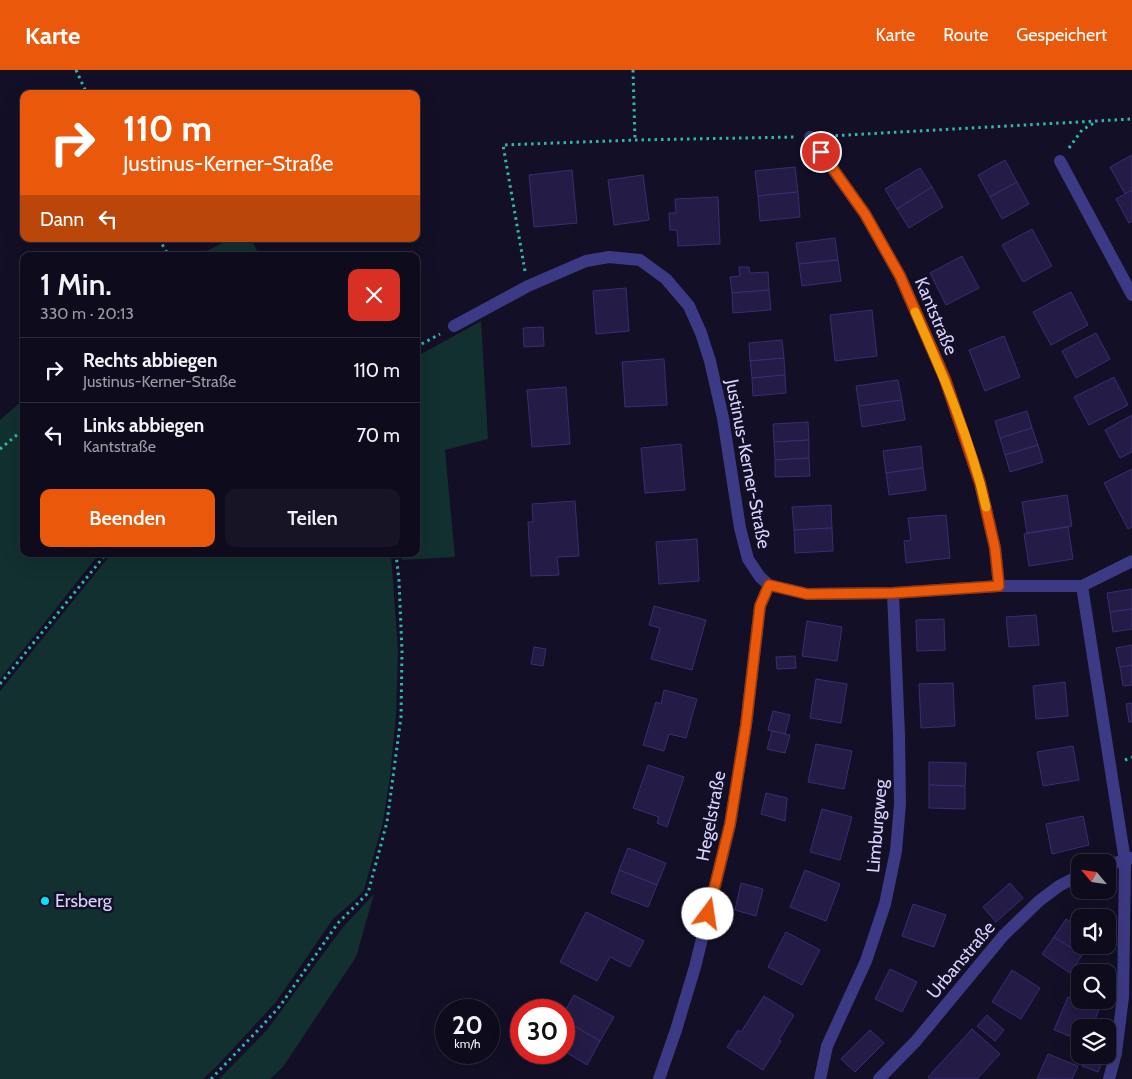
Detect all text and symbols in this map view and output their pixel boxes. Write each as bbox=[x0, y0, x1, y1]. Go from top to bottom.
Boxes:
text: Karte bbox=[25, 21, 80, 50]
text: Karte bbox=[876, 24, 915, 46]
text: Route bbox=[943, 24, 988, 46]
text: Gespeichert bbox=[1016, 24, 1107, 46]
text: 110 m bbox=[123, 107, 212, 150]
icon: right bbox=[40, 110, 105, 175]
pin bbox=[800, 131, 842, 173]
icon: arrive bbox=[807, 138, 835, 166]
text: Justinus-Kerner-Straße bbox=[123, 150, 333, 177]
icon: left bbox=[94, 205, 122, 233]
text: Dann bbox=[40, 208, 84, 231]
text: 1 Min. bbox=[40, 266, 112, 303]
button: close bbox=[348, 269, 400, 321]
street label: Kantstraße bbox=[910, 274, 962, 358]
text: 330 m · 20:13 bbox=[40, 304, 134, 323]
text: Rechts abbiegen bbox=[83, 349, 217, 372]
icon: right bbox=[40, 356, 68, 384]
text: 110 m bbox=[353, 359, 400, 382]
text: Justinus-Kerner-Straße bbox=[83, 372, 236, 391]
street label: Justinus-Kerner-Straße bbox=[721, 376, 775, 551]
text: Links abbiegen bbox=[83, 414, 204, 437]
icon: left bbox=[40, 421, 68, 449]
text: 70 m bbox=[356, 424, 400, 447]
text: Kantstraße bbox=[83, 437, 156, 456]
button: Beenden bbox=[40, 489, 215, 547]
button: Teilen bbox=[225, 489, 400, 547]
street label: Hegelstraße bbox=[691, 769, 731, 863]
street label: Limburgweg bbox=[862, 777, 892, 874]
north arrow bbox=[1071, 854, 1116, 899]
map controls bbox=[1071, 854, 1116, 1064]
position arrow bbox=[681, 887, 733, 939]
place label: Ersberg bbox=[55, 890, 113, 912]
marker: Ersberg bbox=[39, 895, 51, 907]
button: sound bbox=[1071, 909, 1116, 954]
street label: Urbanstraße bbox=[922, 917, 1000, 1003]
button: search bbox=[1071, 964, 1116, 1009]
speed limit sign: 30 bbox=[510, 999, 575, 1064]
text: 20 bbox=[452, 1010, 483, 1040]
button: layers bbox=[1071, 1019, 1116, 1064]
text: km/h bbox=[454, 1036, 481, 1051]

